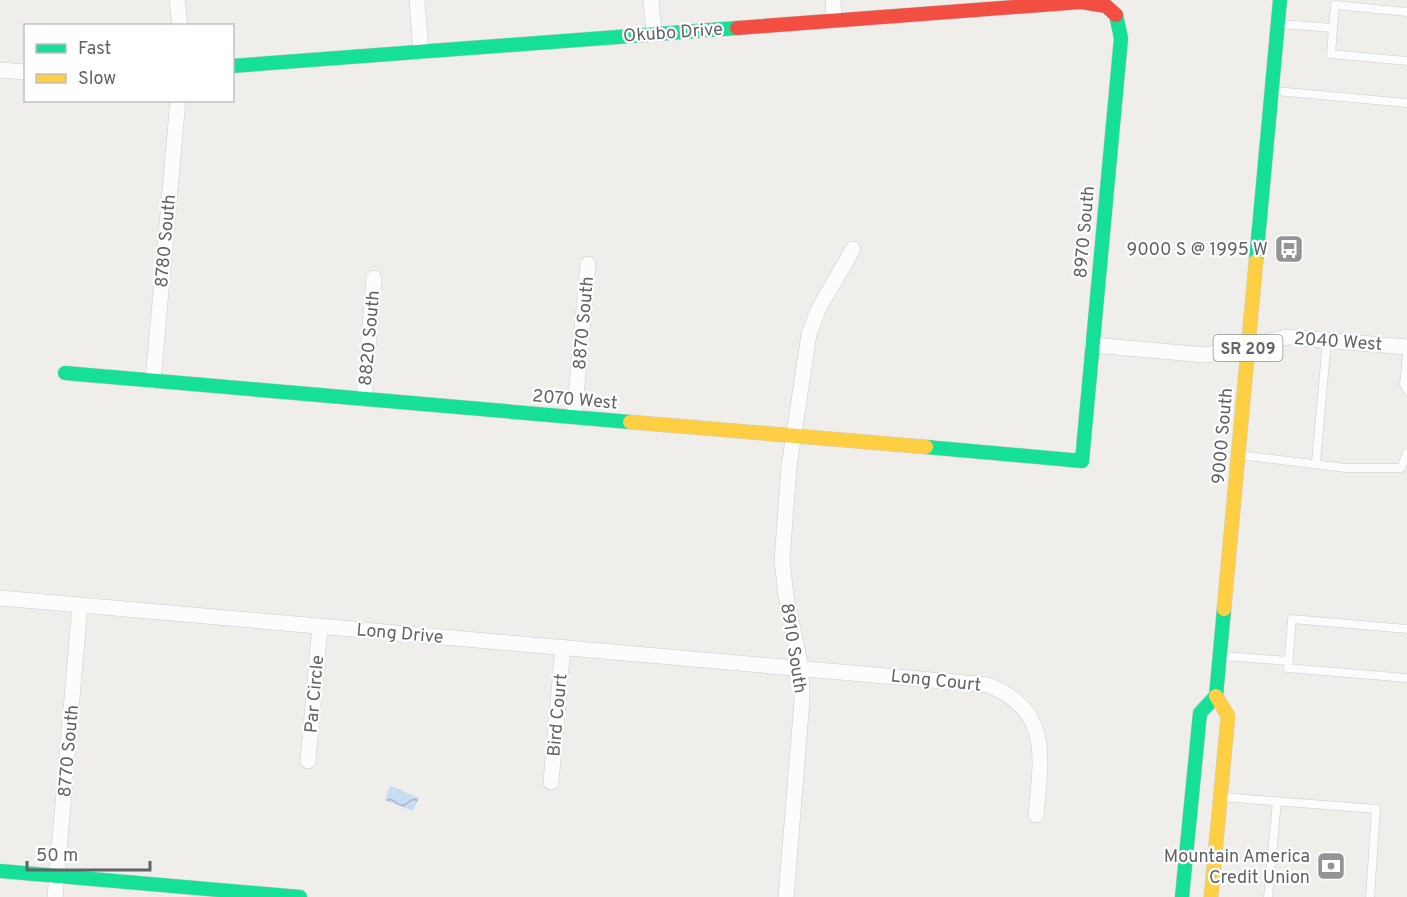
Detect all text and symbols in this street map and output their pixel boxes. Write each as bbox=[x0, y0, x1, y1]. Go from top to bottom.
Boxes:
street label: Okubo Drive bbox=[622, 19, 724, 48]
legend bbox=[24, 24, 234, 102]
text: Fast bbox=[78, 38, 111, 61]
text: Slow bbox=[78, 68, 116, 91]
street label: 8970 South bbox=[1070, 185, 1101, 279]
street label: 8780 South bbox=[151, 194, 182, 289]
bus stop icon: 9000 S @ 1995 W bbox=[1273, 233, 1305, 265]
place label: 9000 S @ 1995 W bbox=[1127, 239, 1268, 262]
street label: 8870 South bbox=[569, 275, 600, 371]
street label: 8820 South bbox=[355, 289, 386, 387]
street label: 2040 West bbox=[1293, 328, 1383, 357]
road number: SR 209 bbox=[1214, 335, 1282, 361]
street label: 2070 West bbox=[531, 385, 619, 416]
street label: 9000 South bbox=[1208, 387, 1239, 485]
street label: 8910 South bbox=[774, 601, 811, 695]
street label: Long Drive bbox=[355, 619, 444, 650]
street label: Par Circle bbox=[301, 654, 330, 734]
street label: Long Court bbox=[889, 665, 982, 698]
street label: Bird Court bbox=[543, 673, 574, 758]
street label: 8770 South bbox=[54, 704, 85, 798]
scale bar bbox=[27, 834, 150, 872]
text: 50 m bbox=[36, 845, 78, 868]
place label: Mountain America Credit Union bbox=[1164, 846, 1310, 890]
bank icon: Mountain America Credit Union bbox=[1315, 850, 1347, 882]

